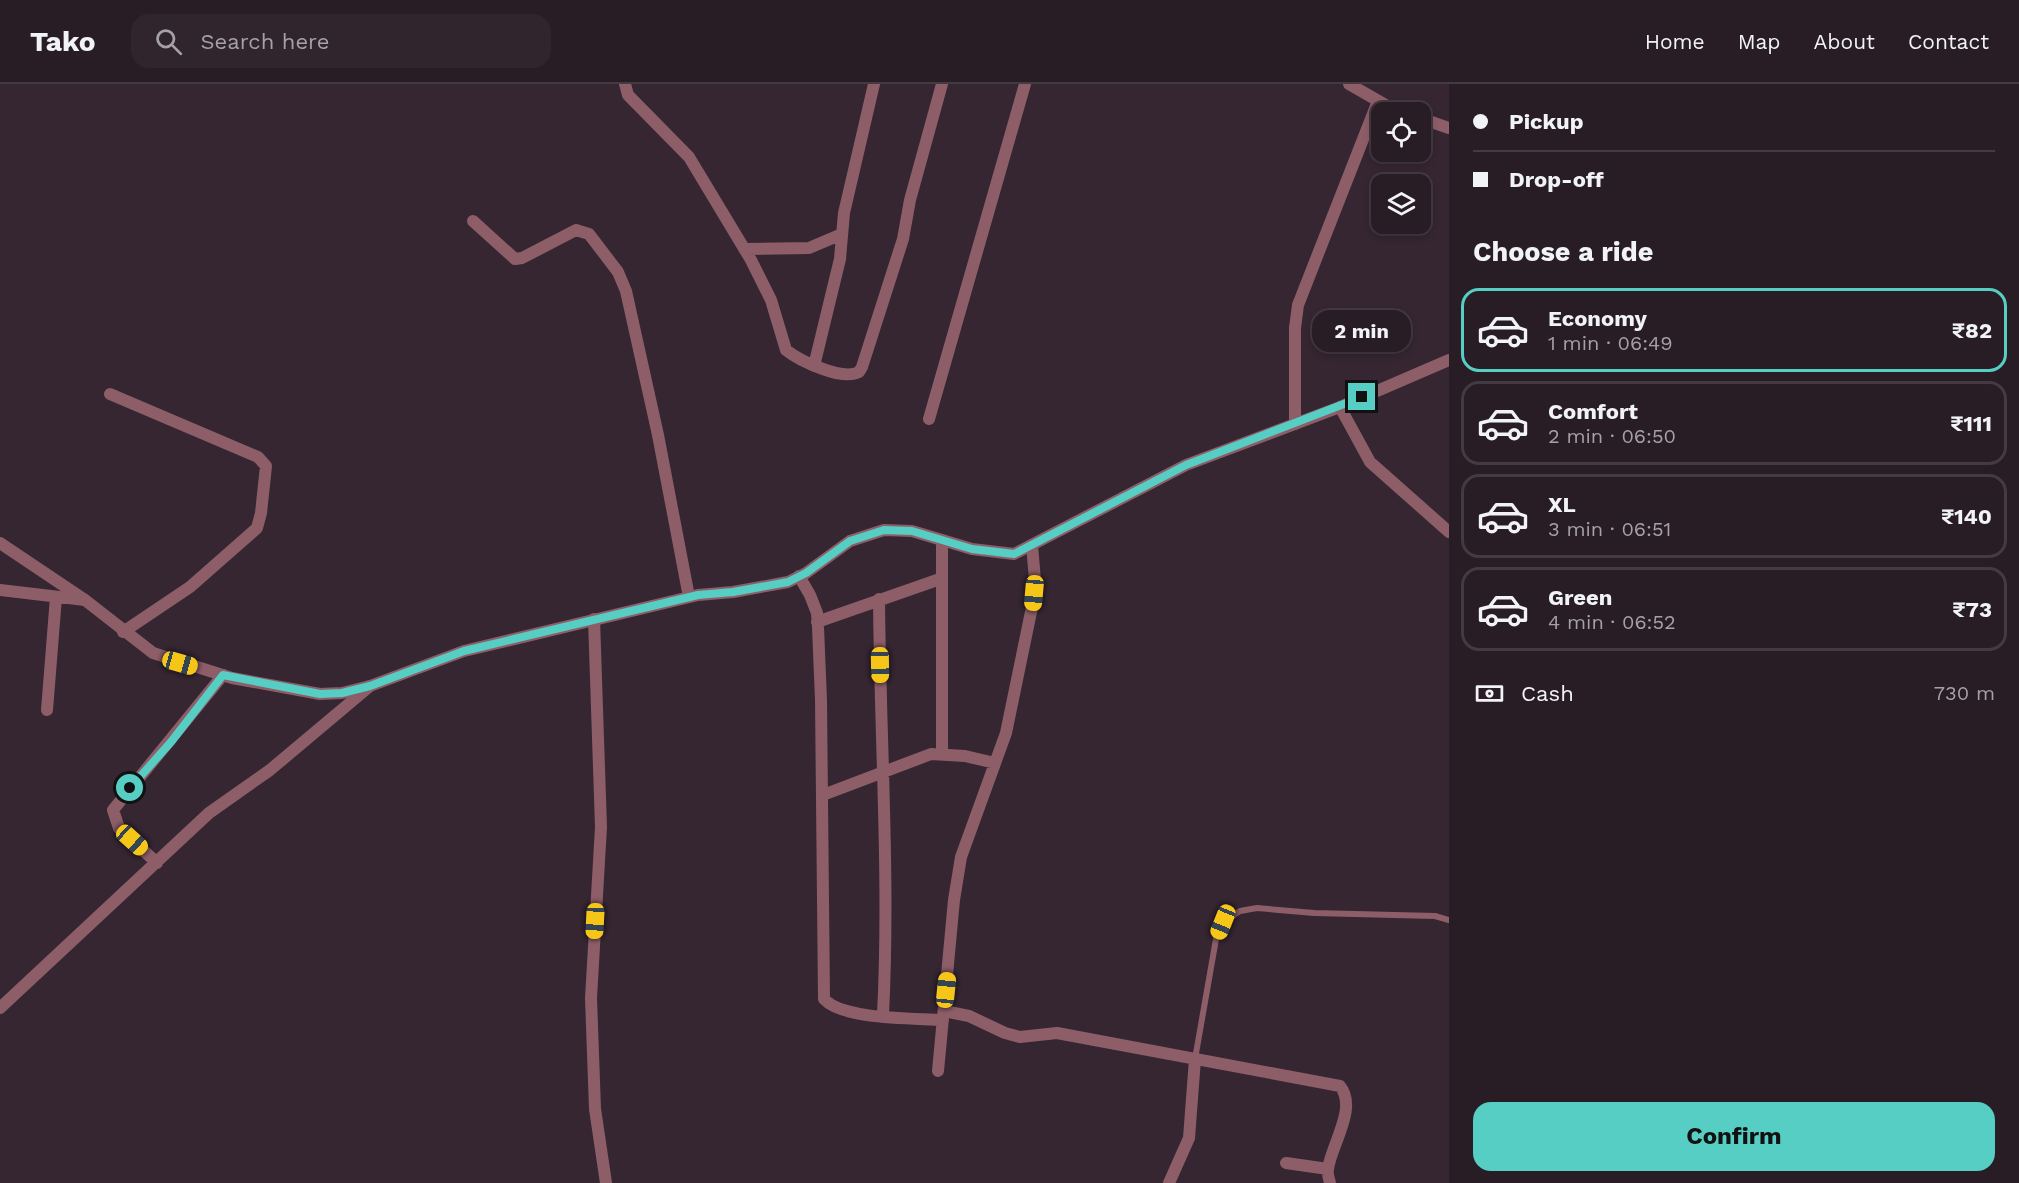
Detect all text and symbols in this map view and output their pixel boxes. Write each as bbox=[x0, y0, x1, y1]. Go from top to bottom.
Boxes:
search box bbox=[131, 14, 551, 68]
text: Tako bbox=[30, 25, 95, 58]
icon: search bbox=[152, 25, 185, 58]
text: Search here bbox=[200, 29, 329, 54]
text: Home bbox=[1645, 29, 1705, 54]
text: Map bbox=[1738, 29, 1781, 54]
text: About bbox=[1814, 29, 1875, 54]
text: Contact bbox=[1908, 29, 1989, 54]
map controls bbox=[1371, 102, 1431, 234]
button: locate bbox=[1371, 102, 1431, 162]
text: Pickup bbox=[1509, 109, 1584, 134]
text: Drop-off bbox=[1509, 167, 1604, 192]
button: layers bbox=[1371, 174, 1431, 234]
text: Choose a ride bbox=[1473, 236, 1653, 268]
icon: car bbox=[1476, 303, 1530, 357]
text: Economy bbox=[1548, 306, 1647, 331]
callout: 2 min bbox=[1312, 310, 1412, 352]
text: ₹82 bbox=[1952, 318, 1992, 343]
text: 2 min bbox=[1334, 319, 1389, 343]
text: 1 min · 06:49 bbox=[1548, 331, 1673, 355]
route end bbox=[1348, 383, 1375, 410]
icon: car bbox=[1476, 396, 1530, 450]
text: Comfort bbox=[1548, 399, 1638, 424]
text: ₹111 bbox=[1950, 411, 1992, 436]
text: 2 min · 06:50 bbox=[1548, 424, 1676, 448]
icon: car bbox=[1476, 489, 1530, 543]
text: XL bbox=[1548, 492, 1576, 517]
text: ₹140 bbox=[1941, 504, 1992, 529]
text: 3 min · 06:51 bbox=[1548, 517, 1671, 541]
car bbox=[1023, 574, 1045, 612]
icon: car bbox=[1476, 582, 1530, 636]
text: Green bbox=[1548, 585, 1612, 610]
text: ₹73 bbox=[1952, 597, 1992, 622]
text: 4 min · 06:52 bbox=[1548, 610, 1676, 634]
car bbox=[871, 647, 889, 683]
car bbox=[160, 649, 200, 677]
icon: cash bbox=[1473, 677, 1506, 710]
text: Cash bbox=[1521, 681, 1574, 706]
text: 730 m bbox=[1934, 681, 1995, 705]
route start bbox=[116, 774, 143, 801]
car bbox=[113, 821, 151, 859]
car bbox=[1208, 902, 1238, 942]
car bbox=[585, 903, 605, 939]
car bbox=[935, 971, 957, 1009]
button: Confirm bbox=[1473, 1102, 1995, 1171]

